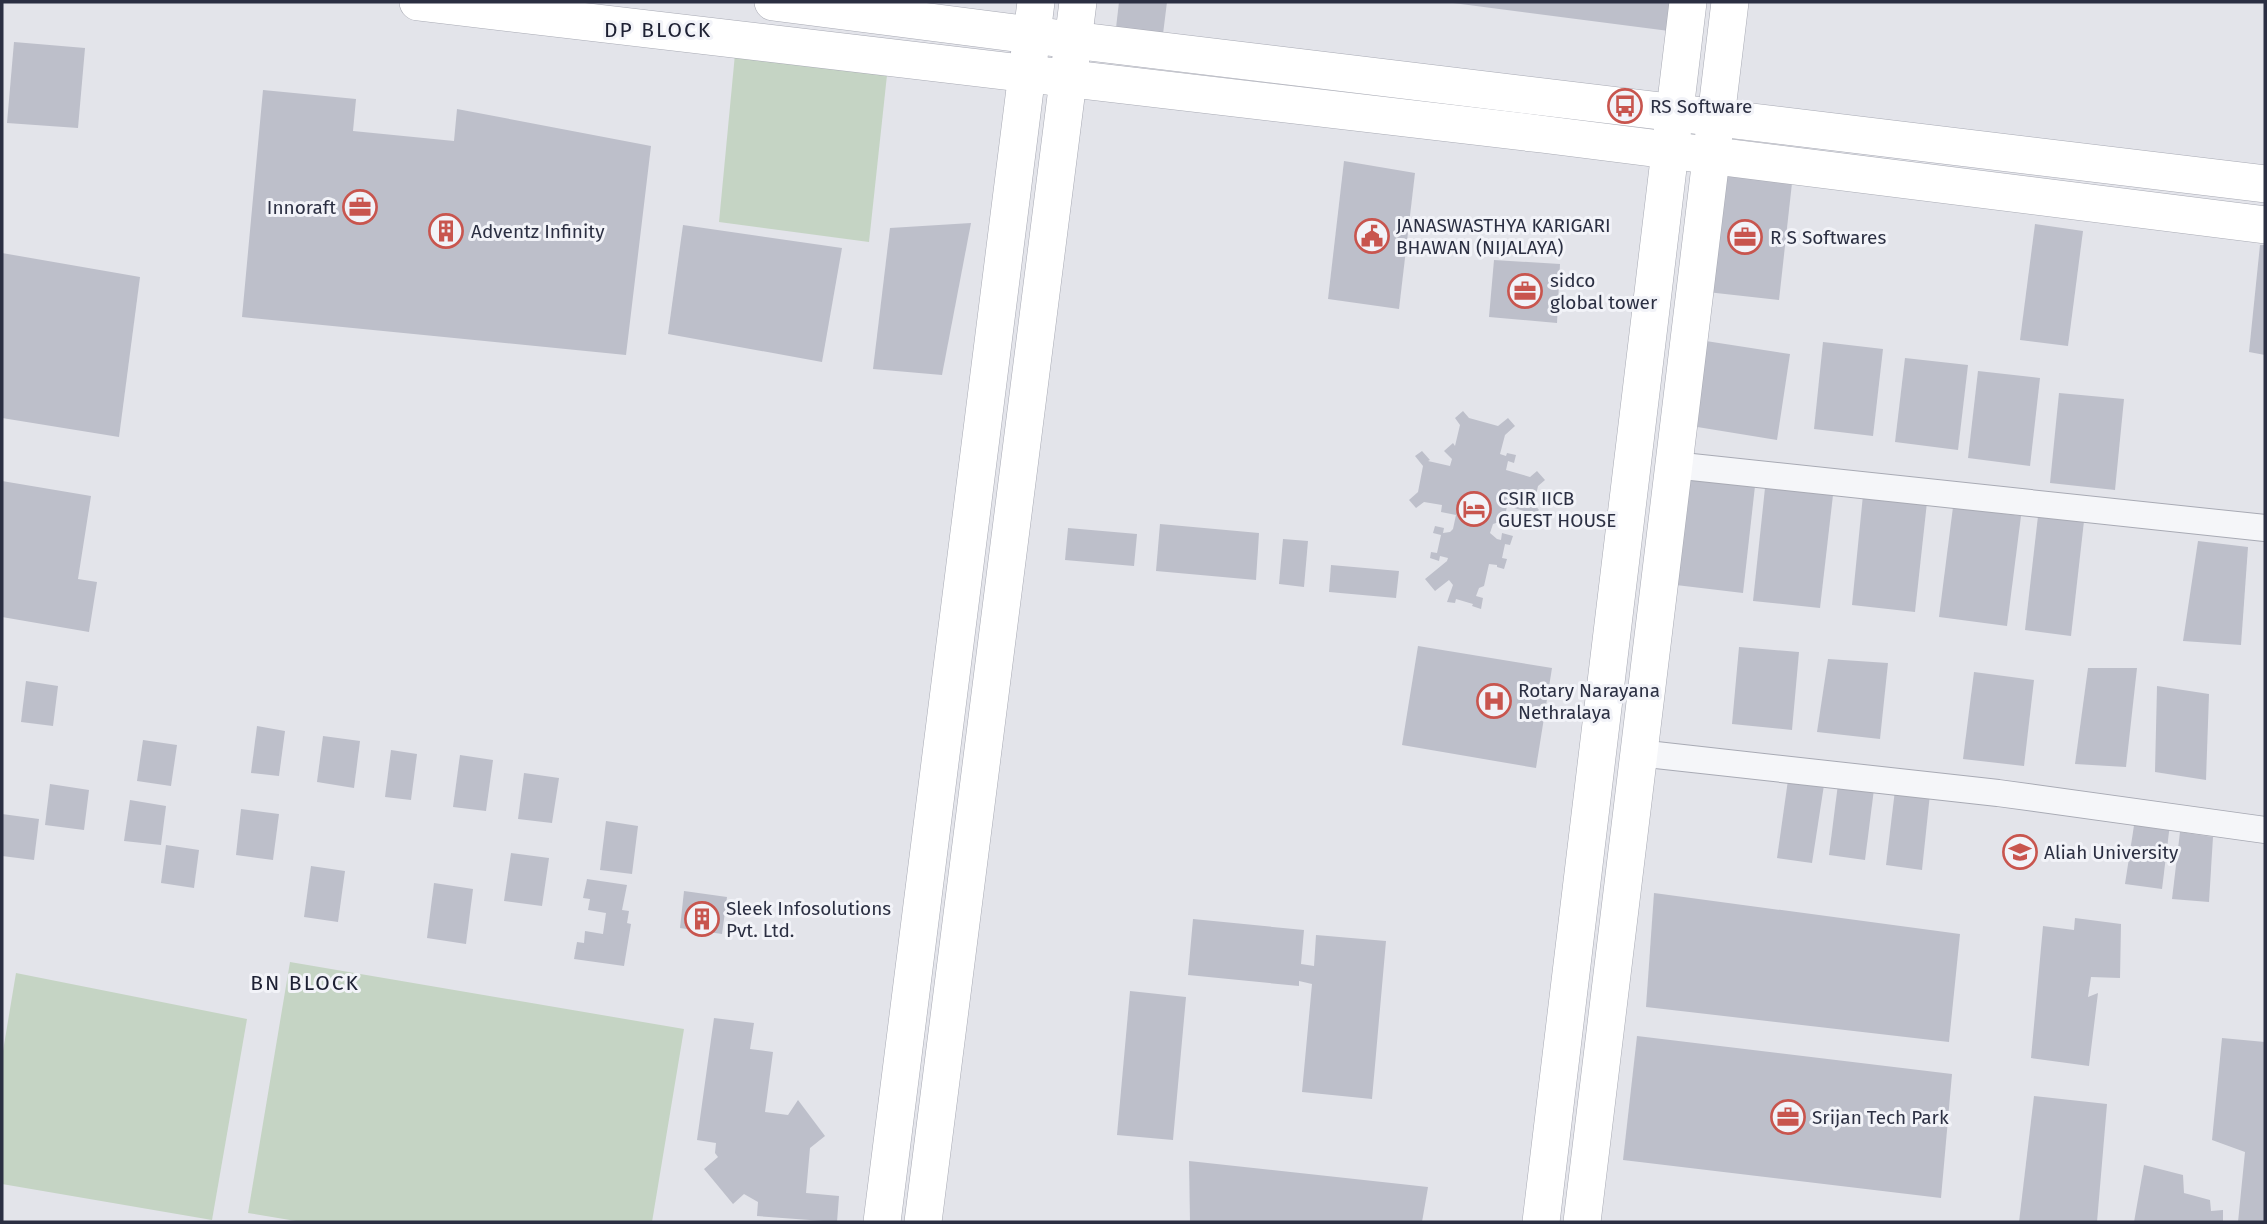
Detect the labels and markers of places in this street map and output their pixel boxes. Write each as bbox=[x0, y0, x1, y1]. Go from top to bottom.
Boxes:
bus stop icon: RS Software bbox=[1606, 87, 1644, 125]
place label: RS Software bbox=[1650, 95, 1752, 118]
office icon: Innoraft bbox=[341, 188, 379, 226]
place label: Innoraft bbox=[267, 196, 336, 219]
building icon: Adventz Infinity bbox=[427, 212, 465, 250]
place label: JANASWASTHYA KARIGARI BHAWAN (NIJALAYA) bbox=[1396, 214, 1611, 259]
public building icon: JANASWASTHYA KARIGARI BHAWAN (NIJALAYA) bbox=[1353, 217, 1391, 255]
office icon: R S Softwares bbox=[1726, 218, 1764, 256]
place label: Adventz Infinity bbox=[471, 220, 605, 243]
place label: R S Softwares bbox=[1770, 226, 1886, 249]
place label: sidco global tower bbox=[1550, 269, 1658, 314]
office icon: sidco global tower bbox=[1506, 272, 1544, 310]
place label: CSIR IICB GUEST HOUSE bbox=[1498, 487, 1616, 532]
hotel icon: CSIR IICB GUEST HOUSE bbox=[1455, 490, 1493, 528]
place label: Rotary Narayana Nethralaya bbox=[1518, 679, 1660, 724]
hospital icon: Rotary Narayana Nethralaya bbox=[1475, 682, 1513, 720]
school or university icon: Aliah University bbox=[2001, 833, 2039, 871]
place label: Aliah University bbox=[2044, 841, 2179, 864]
place label: Sleek Infosolutions Pvt. Ltd. bbox=[726, 897, 891, 942]
building icon: Sleek Infosolutions Pvt. Ltd. bbox=[683, 900, 721, 938]
office icon: Srijan Tech Park bbox=[1769, 1098, 1807, 1136]
place label: Srijan Tech Park bbox=[1812, 1106, 1949, 1129]

